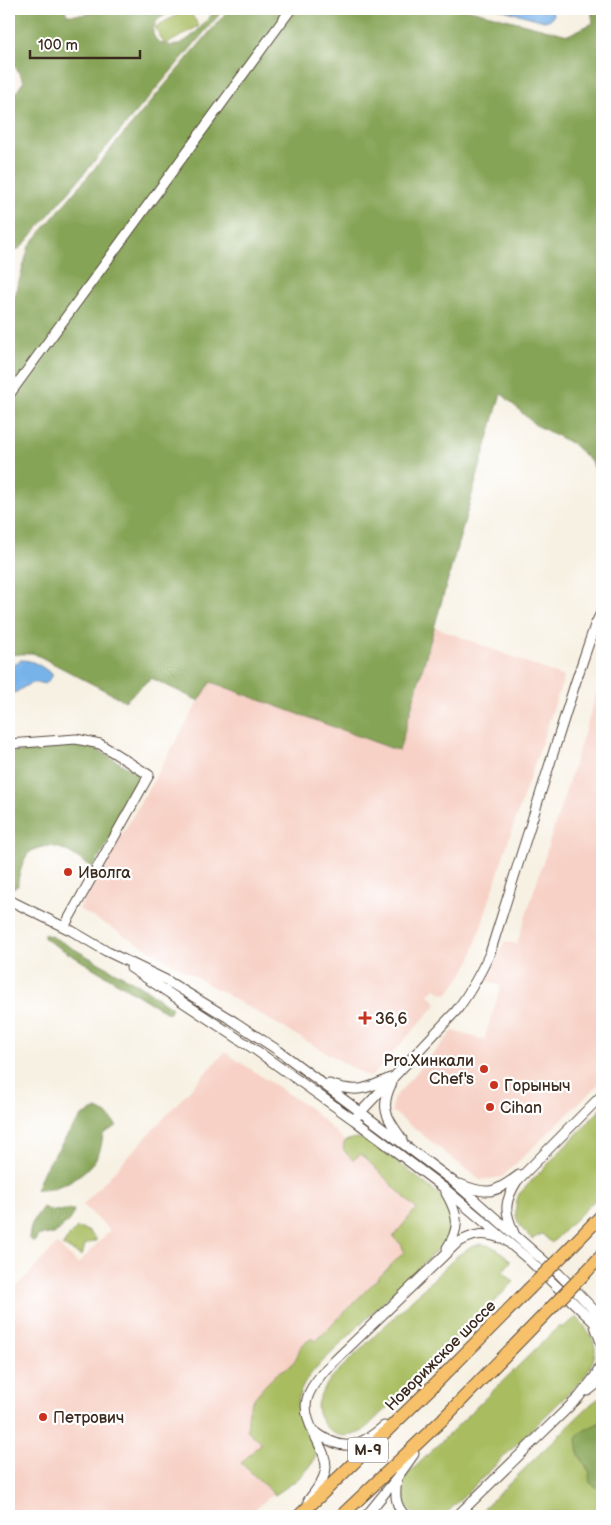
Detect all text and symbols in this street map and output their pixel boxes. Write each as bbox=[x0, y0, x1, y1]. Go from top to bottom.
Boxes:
scale bar bbox=[30, 28, 140, 60]
text: 100 m bbox=[38, 36, 78, 55]
place label: Иволга bbox=[78, 864, 131, 883]
marker: Иволга bbox=[62, 866, 74, 878]
place label: 36,6 bbox=[375, 1010, 408, 1029]
marker: 36,6 bbox=[359, 1012, 371, 1024]
place label: Pro.Хинкали Chef's bbox=[383, 1052, 474, 1089]
marker: Pro.Хинкали Chef's bbox=[478, 1063, 490, 1075]
place label: Горыныч bbox=[504, 1077, 571, 1096]
marker: Горыныч bbox=[488, 1079, 500, 1091]
place label: Cihan bbox=[500, 1099, 542, 1118]
marker: Cihan bbox=[484, 1101, 496, 1113]
street label: Новорижское шоссе bbox=[382, 1297, 500, 1415]
place label: Петрович bbox=[53, 1409, 124, 1428]
marker: Петрович bbox=[37, 1411, 49, 1423]
road number: М-9 bbox=[348, 1438, 388, 1462]

